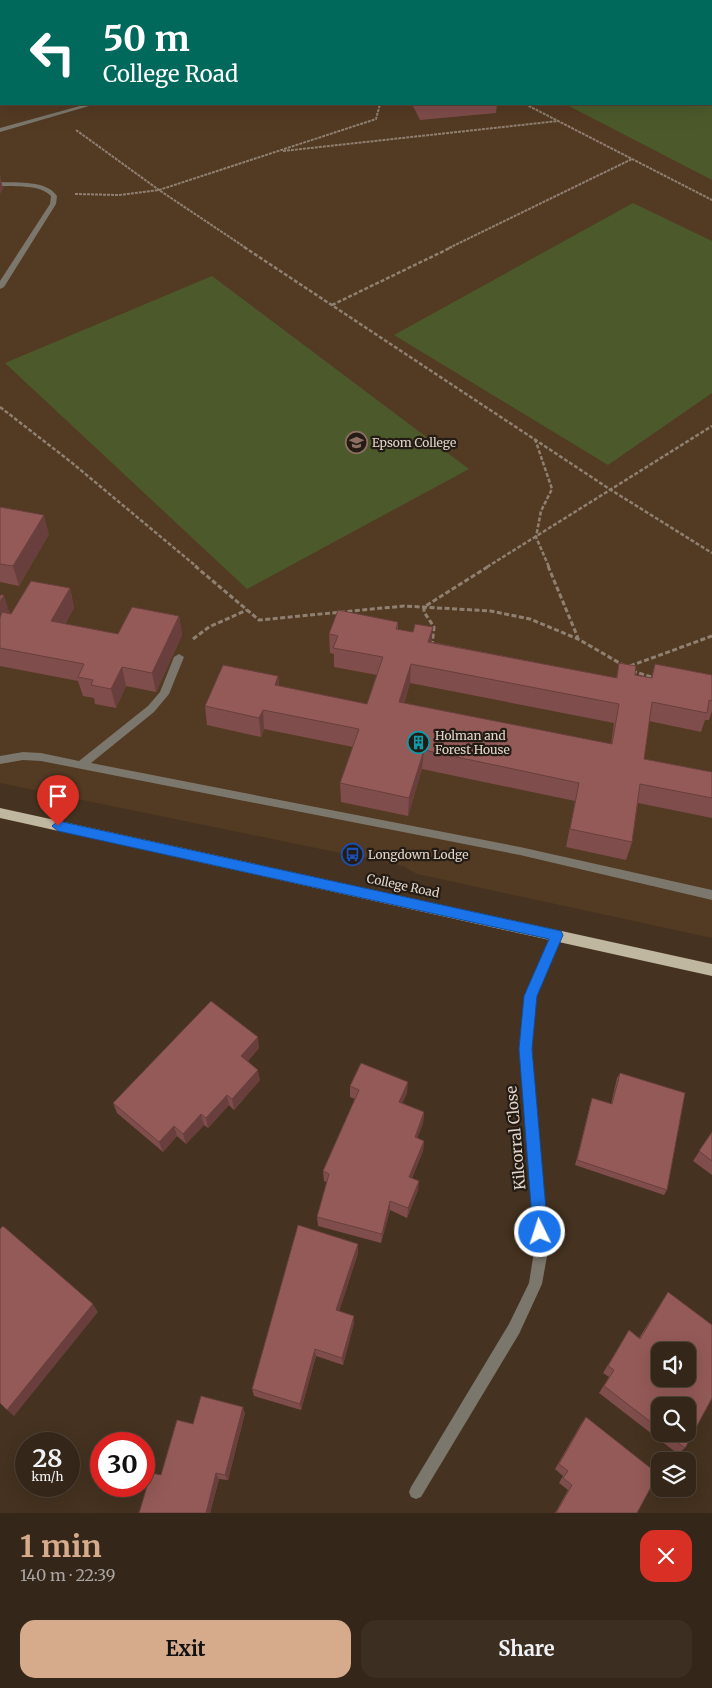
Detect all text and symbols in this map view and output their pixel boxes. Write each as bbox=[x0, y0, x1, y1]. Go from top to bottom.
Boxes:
text: 50 m bbox=[103, 17, 190, 61]
icon: left bbox=[20, 20, 85, 85]
text: College Road bbox=[103, 60, 238, 88]
school or university icon: Epsom College bbox=[344, 431, 368, 455]
place label: Epsom College bbox=[372, 435, 456, 450]
place label: Holman and Forest House bbox=[435, 728, 510, 757]
building icon: Holman and Forest House bbox=[407, 731, 431, 755]
pin bbox=[37, 775, 79, 826]
icon: arrive bbox=[44, 782, 72, 810]
bus stop icon: Longdown Lodge bbox=[340, 843, 364, 867]
place label: Longdown Lodge bbox=[368, 847, 468, 862]
street label: College Road bbox=[365, 871, 441, 901]
street label: Kilcorral Close bbox=[501, 1085, 530, 1191]
position arrow bbox=[513, 1205, 565, 1257]
map controls bbox=[651, 1342, 696, 1497]
button: sound bbox=[651, 1342, 696, 1387]
button: search bbox=[651, 1397, 696, 1442]
speed limit sign: 30 bbox=[90, 1432, 155, 1497]
text: 28 bbox=[32, 1442, 63, 1474]
button: layers bbox=[651, 1452, 696, 1497]
text: km/h bbox=[32, 1469, 63, 1484]
text: 1 min bbox=[20, 1527, 102, 1565]
button: close bbox=[640, 1530, 692, 1582]
text: 140 m · 22:39 bbox=[20, 1565, 116, 1585]
button: Exit bbox=[20, 1620, 351, 1678]
button: Share bbox=[361, 1620, 692, 1678]

